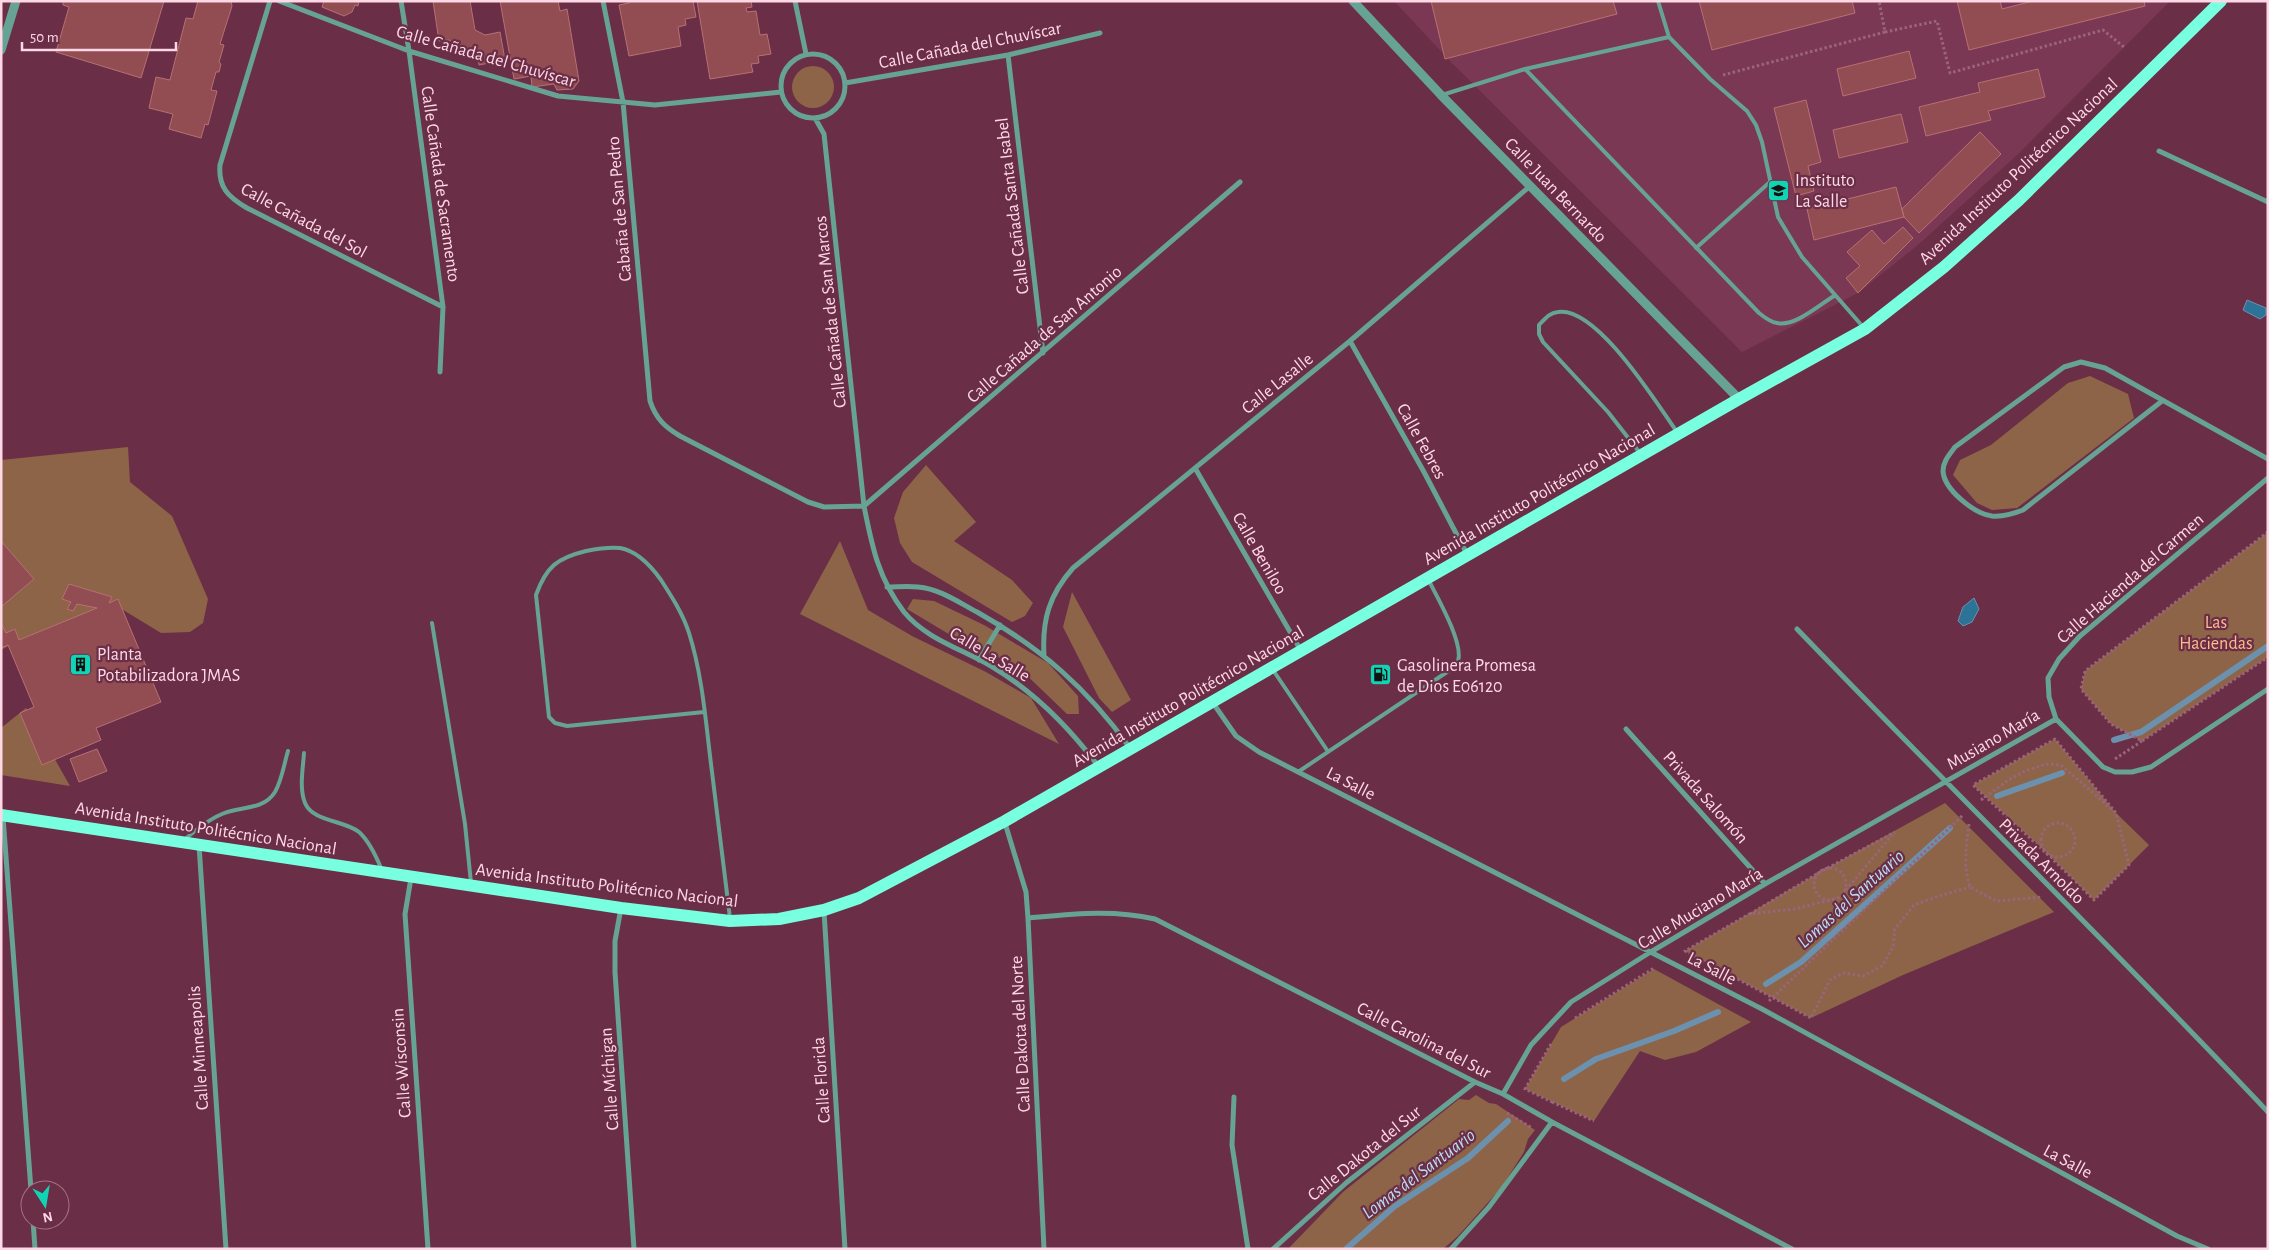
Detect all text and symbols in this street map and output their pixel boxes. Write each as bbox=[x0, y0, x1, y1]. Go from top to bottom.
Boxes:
street label: Calle Cañada del Chuvíscar bbox=[877, 19, 1063, 73]
scale bar bbox=[22, 20, 176, 52]
street label: Calle Cañada del Chuvíscar bbox=[394, 23, 578, 91]
text: 50 m bbox=[30, 30, 59, 45]
street label: Avenida Instituto Politécnico Nacional bbox=[1916, 75, 2121, 268]
street label: Calle Cañada de Sacramento bbox=[417, 85, 463, 283]
street label: Calle Cañada Santa Isabel bbox=[993, 117, 1033, 295]
street label: Cabaña de San Pedro bbox=[605, 135, 635, 282]
street label: Calle Juan Bernardo bbox=[1501, 135, 1610, 247]
place label: Instituto La Salle bbox=[1795, 172, 1855, 211]
school or university icon: Instituto La Salle bbox=[1767, 178, 1791, 202]
street label: Calle Cañada del Sol bbox=[237, 180, 370, 262]
street label: Calle Cañada de San Marcos bbox=[812, 215, 850, 409]
street label: Calle Cañada de San Antonio bbox=[964, 263, 1126, 407]
street label: Calle Lasalle bbox=[1239, 350, 1317, 418]
street label: Calle Febres bbox=[1393, 401, 1449, 482]
street label: Avenida Instituto Politécnico Nacional bbox=[1421, 421, 1658, 569]
street label: Calle Beniloo bbox=[1228, 509, 1290, 598]
street label: Calle Hacienda del Carmen bbox=[2054, 510, 2207, 647]
park label: Las Haciendas bbox=[2179, 614, 2253, 653]
street label: Avenida Instituto Politécnico Nacional bbox=[1070, 623, 1307, 771]
street label: Calle La Salle bbox=[946, 624, 1033, 686]
place label: Planta Potabilizadora JMAS bbox=[97, 646, 240, 685]
building icon: Planta Potabilizadora JMAS bbox=[69, 652, 93, 676]
place label: Gasolinera Promesa de Dios E06120 bbox=[1397, 657, 1536, 696]
fuel station icon: Gasolinera Promesa de Dios E06120 bbox=[1369, 663, 1393, 687]
street label: Musiano María bbox=[1944, 706, 2043, 774]
street label: Privada Salomón bbox=[1659, 748, 1751, 847]
street label: La Salle bbox=[1323, 764, 1378, 804]
street label: Avenida Instituto Politécnico Nacional bbox=[74, 799, 338, 859]
street label: Privada Arnoldo bbox=[1995, 816, 2087, 908]
water label: Lomas del Santuario bbox=[1794, 846, 1908, 952]
street label: Avenida Instituto Politécnico Nacional bbox=[475, 861, 739, 911]
street label: Calle Muciano María bbox=[1635, 865, 1766, 953]
street label: La Salle bbox=[1684, 949, 1739, 989]
street label: Calle Dakota del Norte bbox=[1008, 955, 1034, 1113]
street label: Calle Minneapolis bbox=[186, 985, 212, 1111]
street label: Calle Carolina del Sur bbox=[1354, 999, 1494, 1083]
street label: Calle Wisconsin bbox=[389, 1007, 415, 1118]
street label: Calle Míchigan bbox=[597, 1027, 623, 1131]
street label: Calle Florida bbox=[810, 1036, 834, 1124]
street label: Calle Dakota del Sur bbox=[1305, 1103, 1425, 1205]
water label: Lomas del Santuario bbox=[1359, 1126, 1479, 1223]
street label: La Salle bbox=[2040, 1142, 2095, 1182]
north arrow bbox=[20, 1180, 70, 1230]
text: N bbox=[41, 1209, 54, 1225]

